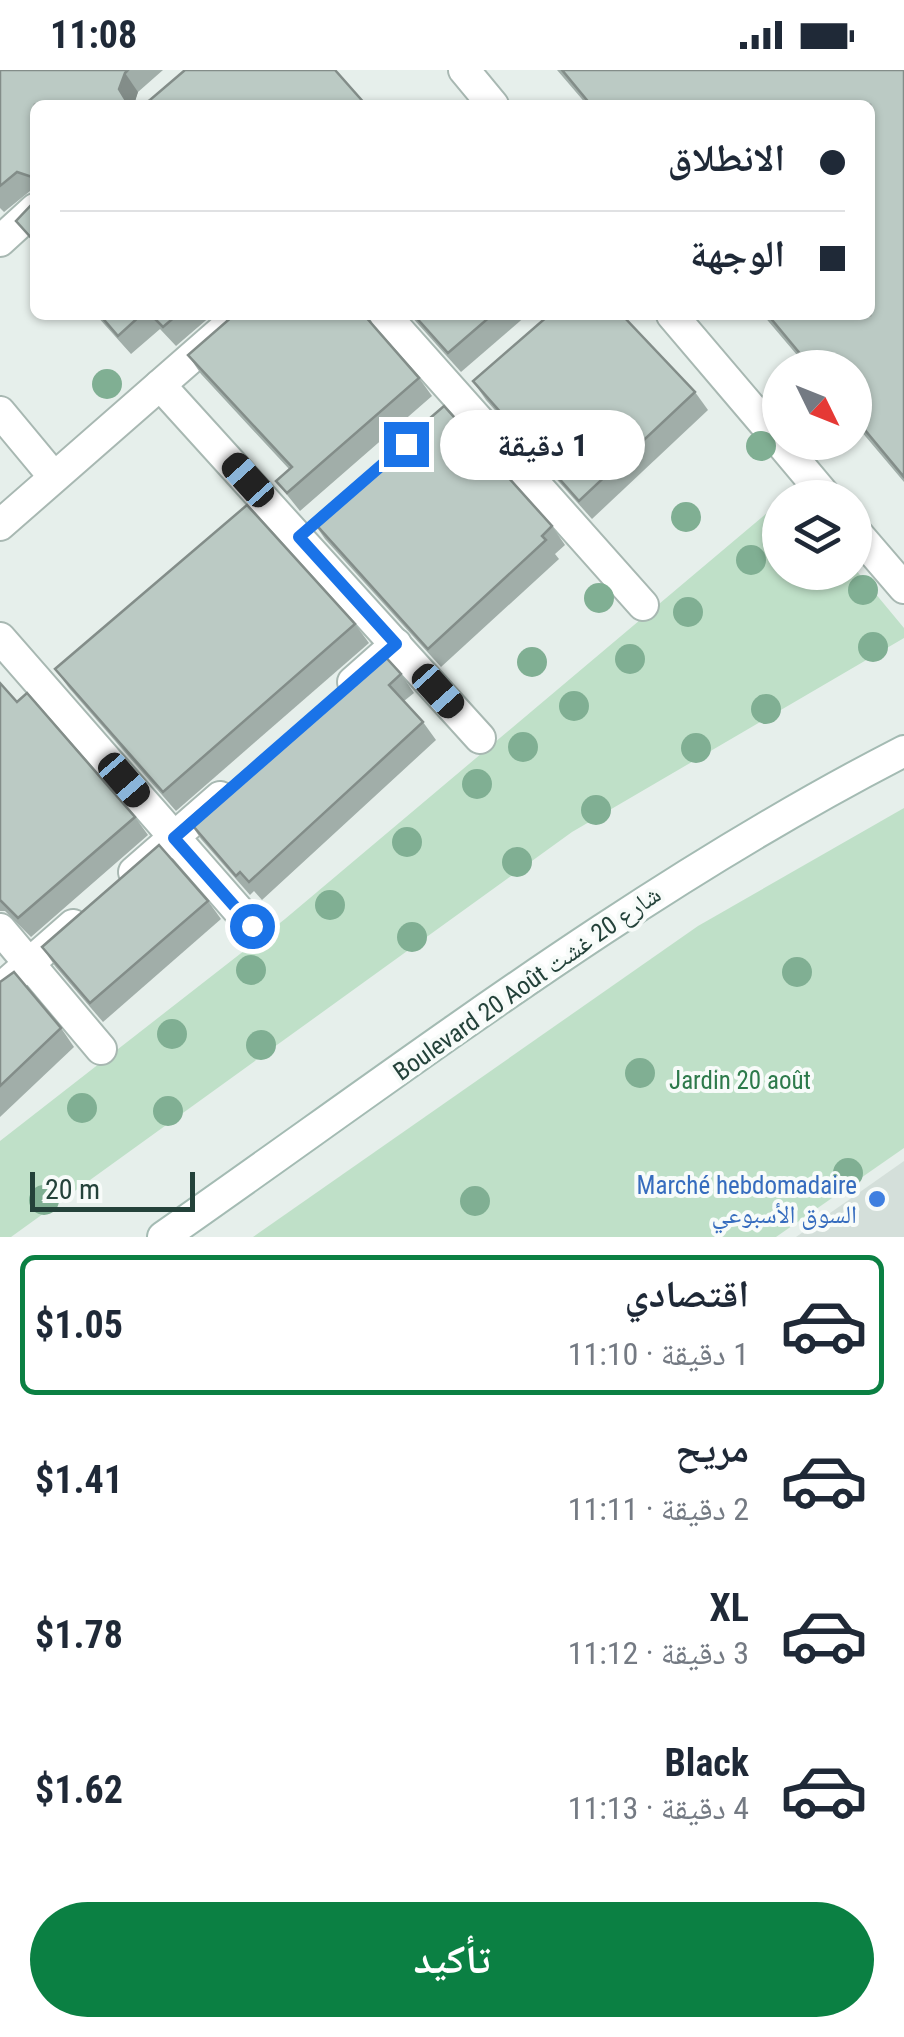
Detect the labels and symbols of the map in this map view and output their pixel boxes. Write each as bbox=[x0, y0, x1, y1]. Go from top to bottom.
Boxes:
north arrow bbox=[762, 350, 872, 460]
callout: 1 دقيقة bbox=[441, 409, 646, 479]
route end bbox=[384, 422, 429, 467]
car bbox=[217, 448, 279, 512]
car bbox=[407, 659, 469, 723]
car bbox=[93, 748, 155, 812]
street label: Boulevard 20 Août شارع 20 غشت bbox=[388, 880, 667, 1087]
route start bbox=[230, 904, 275, 949]
park label: Jardin 20 août bbox=[669, 1066, 811, 1095]
scale bar bbox=[30, 1167, 195, 1212]
place label: Marché hebdomadaire السوق الأسبوعي bbox=[637, 1171, 857, 1234]
marker: Marché hebdomadaire السوق الأسبوعي bbox=[866, 1188, 888, 1210]

